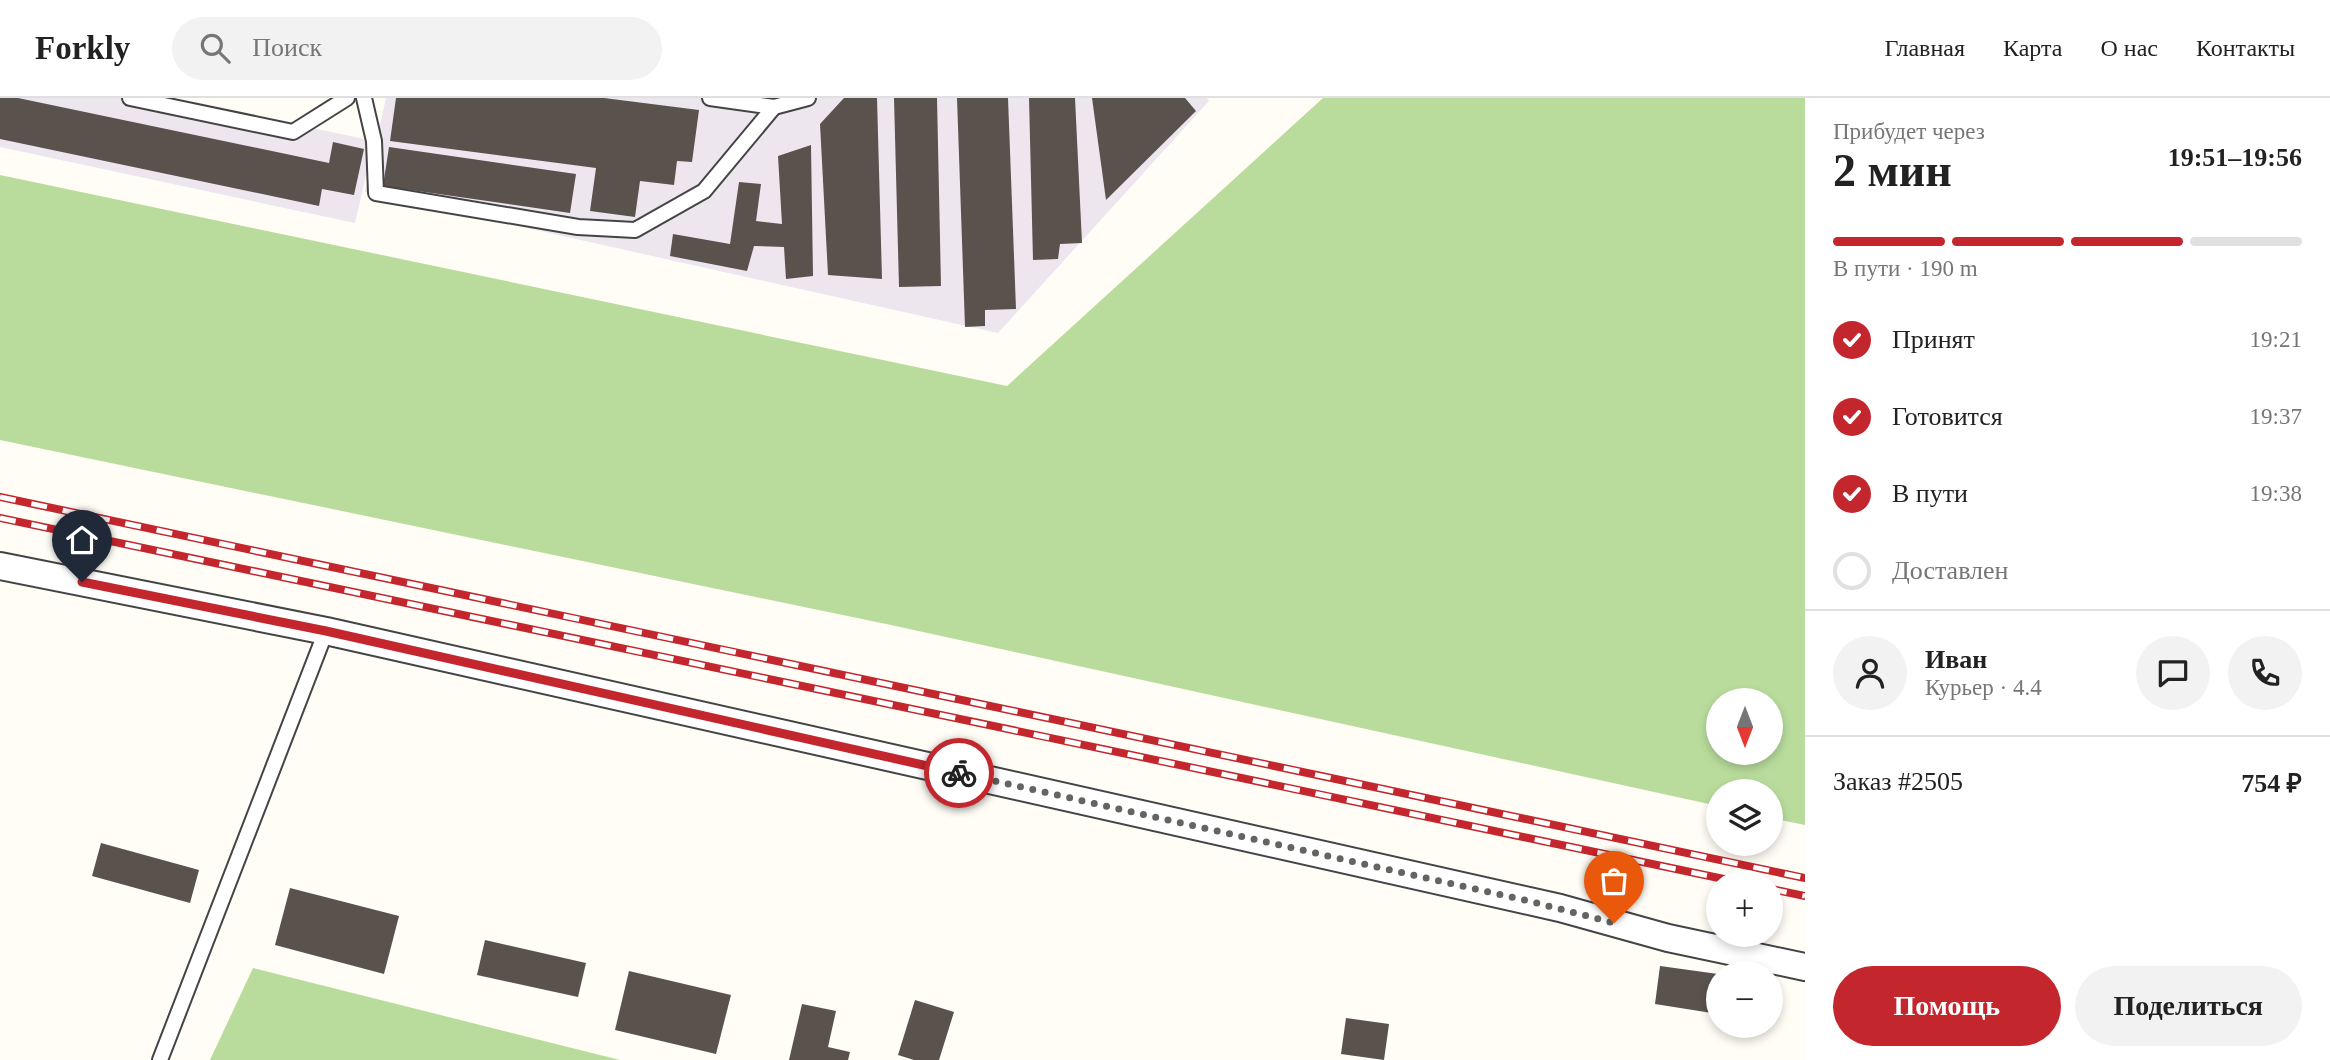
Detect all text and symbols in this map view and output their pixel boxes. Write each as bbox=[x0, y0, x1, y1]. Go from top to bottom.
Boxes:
search box bbox=[172, 17, 662, 80]
icon: search bbox=[196, 29, 234, 67]
text: Forkly bbox=[35, 30, 130, 66]
text: Поиск bbox=[252, 33, 322, 62]
text: Главная bbox=[1884, 35, 1965, 61]
text: Карта bbox=[2003, 35, 2062, 61]
text: О нас bbox=[2100, 35, 2158, 61]
text: Контакты bbox=[2196, 35, 2295, 61]
text: Прибудет через bbox=[1833, 119, 1985, 144]
text: 19:51–19:56 bbox=[2168, 143, 2302, 172]
text: 2 мин bbox=[1833, 145, 1952, 196]
text: В пути · 190 m bbox=[1833, 256, 1978, 281]
icon: check bbox=[1833, 321, 1871, 359]
text: Принят bbox=[1892, 325, 1975, 354]
text: 19:21 bbox=[2250, 327, 2302, 352]
icon: check bbox=[1833, 398, 1871, 436]
text: Готовится bbox=[1892, 402, 2003, 431]
text: 19:37 bbox=[2250, 404, 2302, 429]
icon: check bbox=[1833, 475, 1871, 513]
text: В пути bbox=[1892, 479, 1968, 508]
text: 19:38 bbox=[2250, 481, 2302, 506]
pin bbox=[52, 510, 112, 582]
icon: home bbox=[63, 521, 101, 559]
text: Доставлен bbox=[1892, 556, 2009, 585]
button: person bbox=[1833, 636, 1907, 710]
button: chat bbox=[2136, 636, 2210, 710]
button: phone bbox=[2228, 636, 2302, 710]
text: Иван bbox=[1925, 645, 1987, 674]
text: Курьер · 4.4 bbox=[1925, 675, 2042, 700]
north arrow bbox=[1706, 688, 1783, 765]
map controls bbox=[1706, 688, 1783, 1038]
courier bbox=[924, 738, 994, 808]
icon: bike bbox=[940, 754, 978, 792]
text: Заказ #2505 bbox=[1833, 767, 1963, 796]
text: 754 ₽ bbox=[2241, 769, 2302, 798]
button: layers bbox=[1706, 779, 1783, 856]
pin bbox=[1584, 851, 1644, 923]
icon: bag bbox=[1595, 862, 1633, 900]
button: + bbox=[1706, 870, 1783, 947]
button: − bbox=[1706, 961, 1783, 1038]
button: Помощь bbox=[1833, 966, 2061, 1046]
button: Поделиться bbox=[2075, 966, 2302, 1046]

